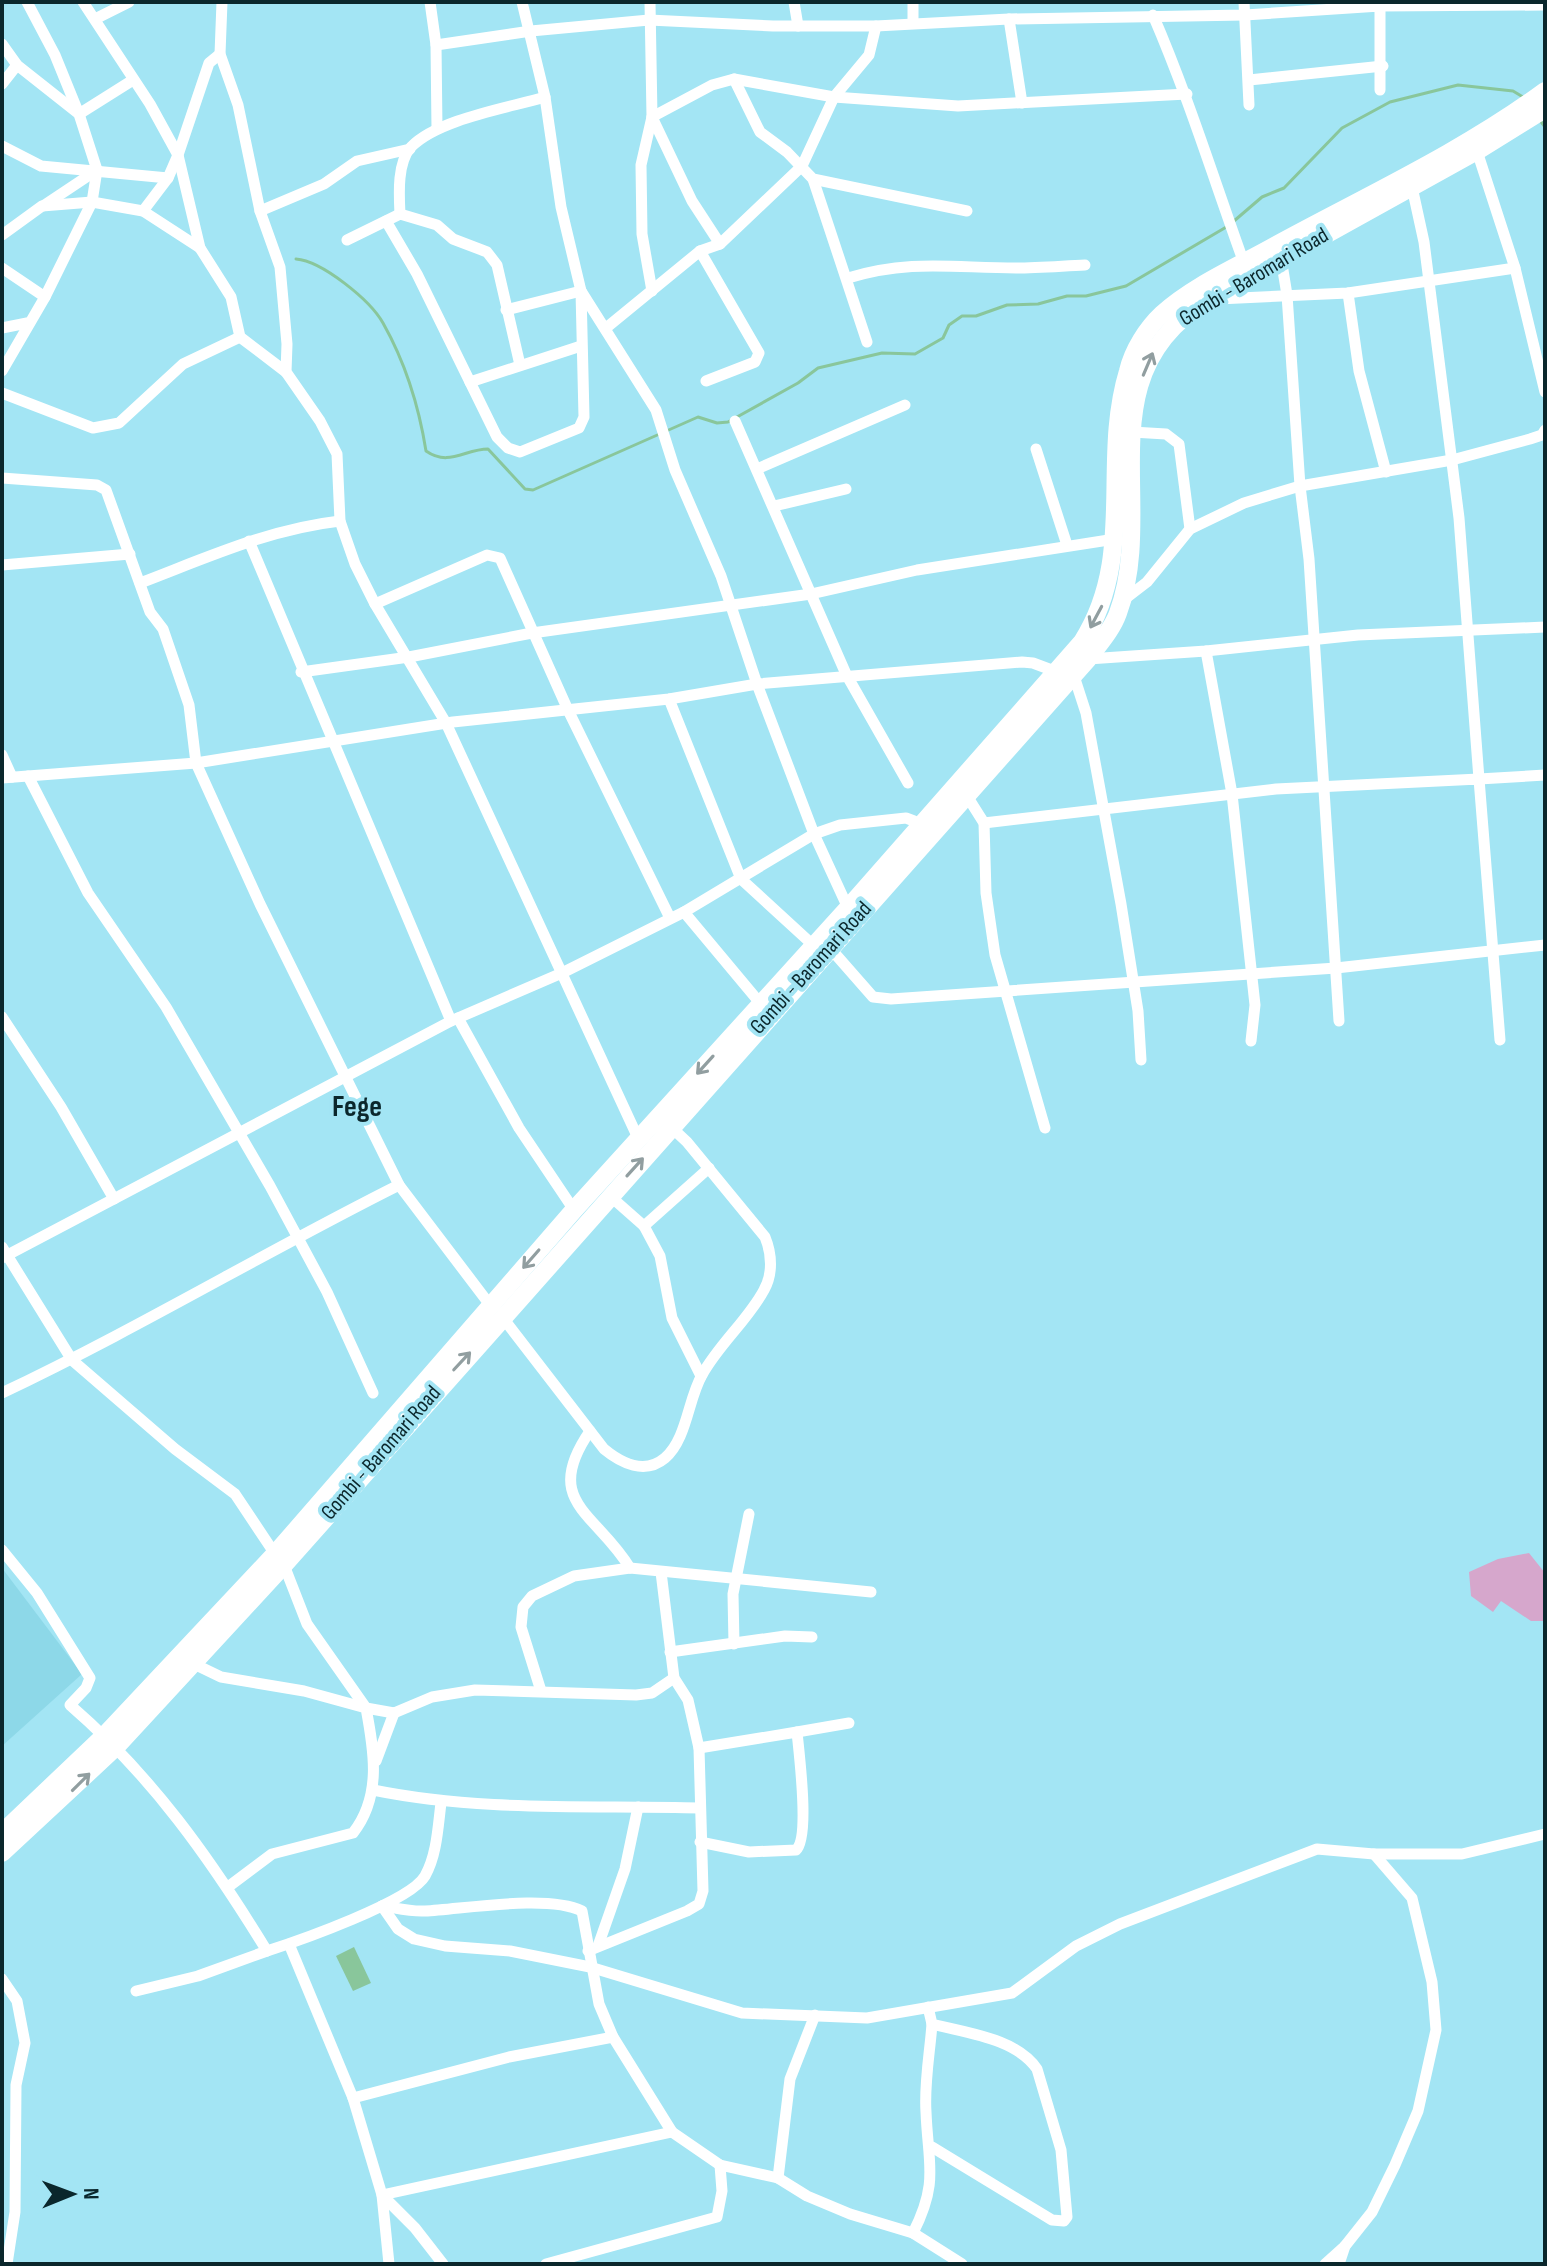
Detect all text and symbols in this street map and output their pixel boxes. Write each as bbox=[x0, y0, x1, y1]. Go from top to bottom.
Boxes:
street label: Gombi - Baromari Road bbox=[1175, 222, 1333, 332]
one-way arrow bbox=[1141, 352, 1156, 377]
one-way arrow bbox=[1088, 605, 1104, 628]
street label: Gombi - Baromari Road bbox=[744, 896, 878, 1040]
one-way arrow bbox=[696, 1055, 714, 1075]
district label: Fege bbox=[332, 1089, 382, 1125]
one-way arrow bbox=[626, 1158, 644, 1178]
one-way arrow bbox=[522, 1248, 540, 1268]
one-way arrow bbox=[453, 1352, 471, 1372]
street label: Gombi - Baromari Road bbox=[315, 1380, 447, 1526]
one-way arrow bbox=[71, 1772, 90, 1792]
north arrow bbox=[32, 2154, 112, 2234]
text: N bbox=[77, 2188, 104, 2200]

